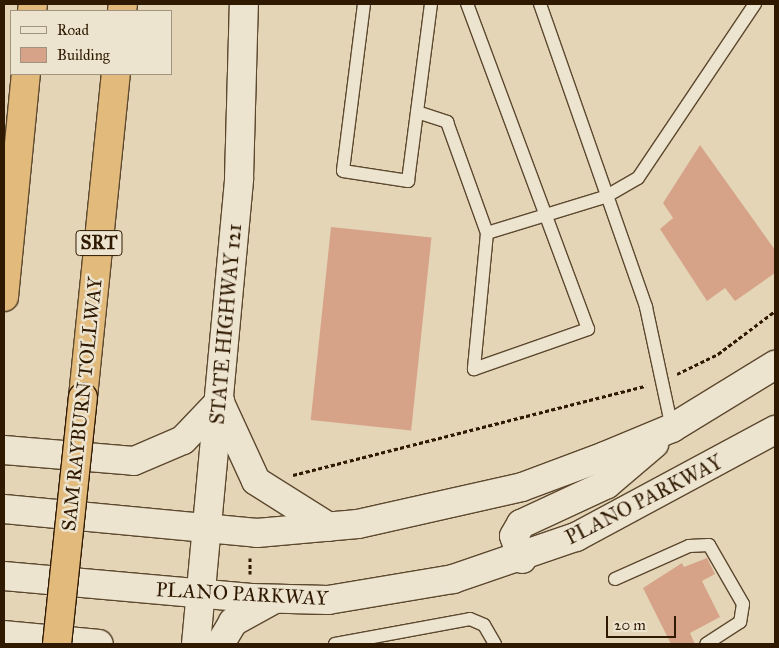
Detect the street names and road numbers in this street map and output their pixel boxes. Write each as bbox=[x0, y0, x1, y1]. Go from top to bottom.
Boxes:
street label: STATE HIGHWAY 121 bbox=[205, 223, 247, 425]
road number: SRT bbox=[75, 227, 123, 260]
street label: SAM RAYBURN TOLLWAY bbox=[57, 276, 107, 532]
street label: PLANO PARKWAY bbox=[562, 450, 726, 550]
street label: PLANO PARKWAY bbox=[155, 577, 329, 611]

